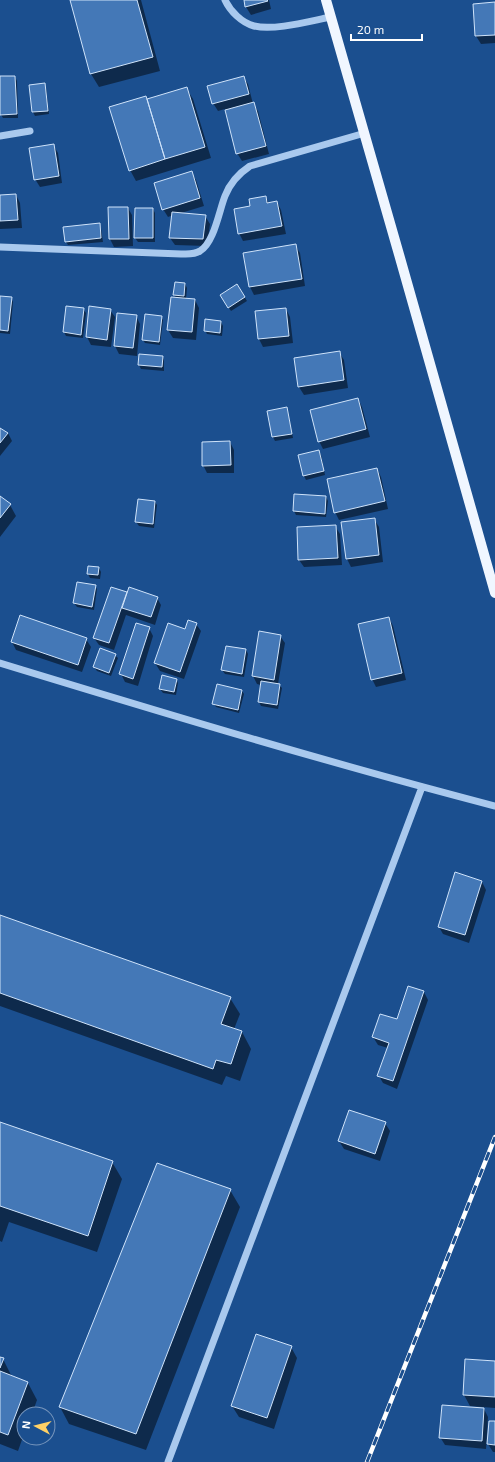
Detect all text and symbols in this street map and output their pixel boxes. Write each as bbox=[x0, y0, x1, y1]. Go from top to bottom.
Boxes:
scale bar bbox=[351, 16, 422, 42]
text: 20 m bbox=[357, 22, 384, 36]
north arrow bbox=[16, 1406, 56, 1446]
text: N bbox=[19, 1420, 33, 1429]

